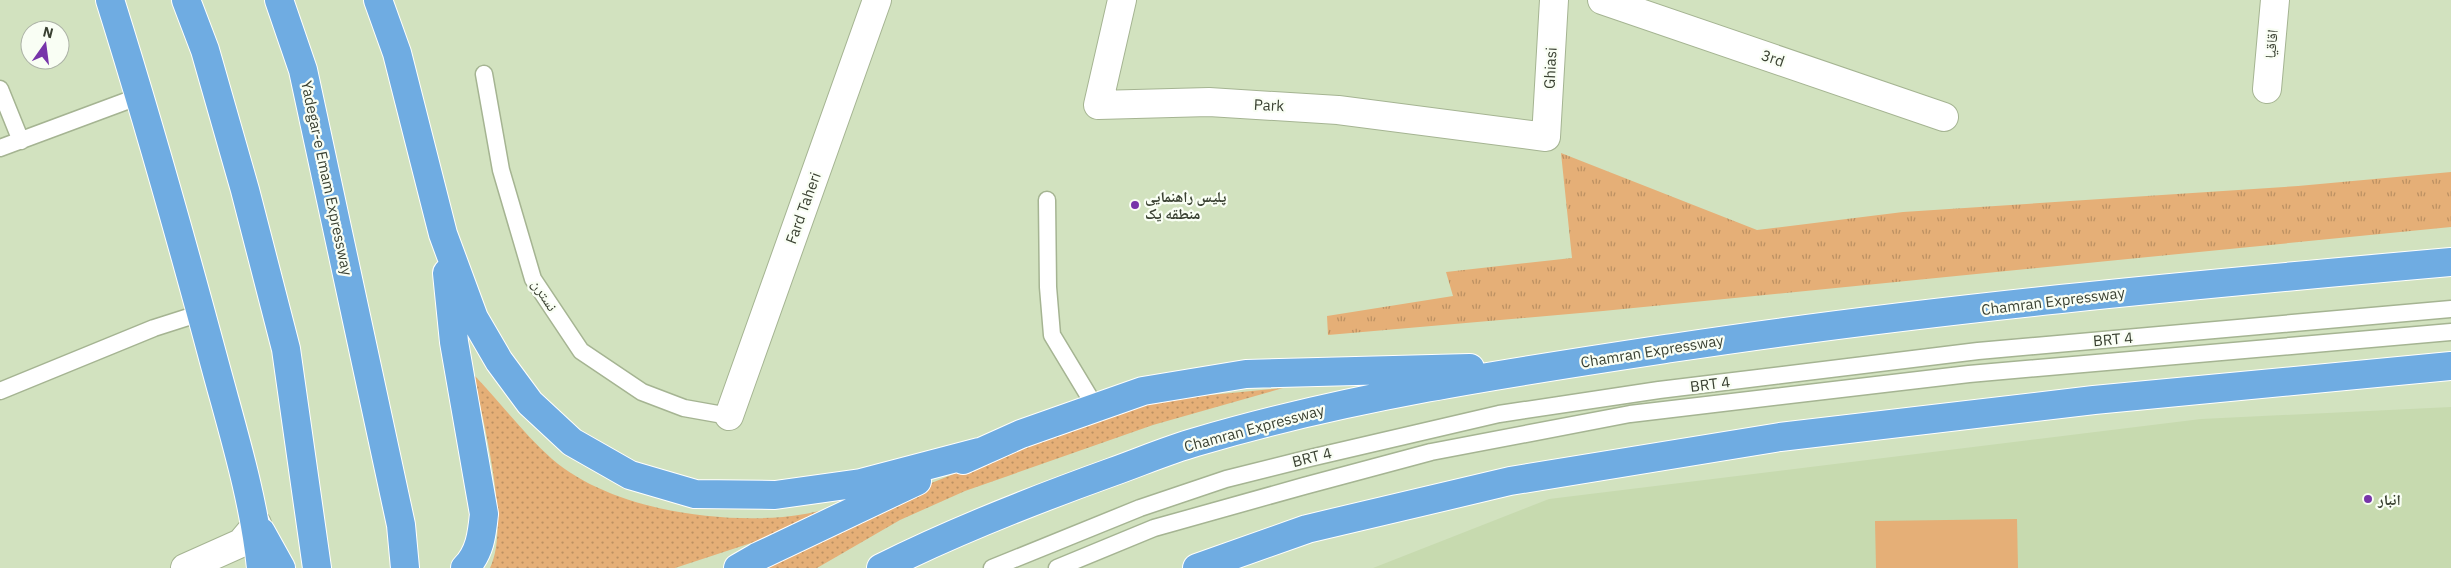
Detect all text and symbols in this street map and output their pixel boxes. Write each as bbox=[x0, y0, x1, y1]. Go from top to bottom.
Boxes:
north arrow bbox=[20, 20, 70, 70]
text: N bbox=[41, 22, 55, 42]
street label: اقاقیا bbox=[2260, 29, 2282, 59]
street label: 3rd bbox=[1759, 45, 1787, 71]
street label: Ghiasi bbox=[1539, 47, 1561, 89]
street label: Yadegar-e Emam Expressway bbox=[297, 79, 357, 278]
street label: Park bbox=[1253, 95, 1285, 115]
street label: Fard Taheri bbox=[781, 170, 825, 246]
place label: پلیس راهنمایی منطقه یک bbox=[1145, 187, 1226, 223]
marker: پلیس راهنمایی منطقه یک bbox=[1129, 199, 1141, 211]
street label: نسترن bbox=[527, 275, 562, 315]
street label: Chamran Expressway bbox=[1980, 283, 2126, 319]
street label: BRT 4 bbox=[2092, 328, 2134, 350]
street label: Chamran Expressway bbox=[1579, 330, 1725, 372]
street label: BRT 4 bbox=[1689, 372, 1731, 396]
street label: Chamran Expressway bbox=[1182, 400, 1327, 456]
street label: BRT 4 bbox=[1290, 443, 1334, 471]
place label: انبار bbox=[2377, 490, 2401, 509]
marker: انبار bbox=[2362, 493, 2374, 505]

